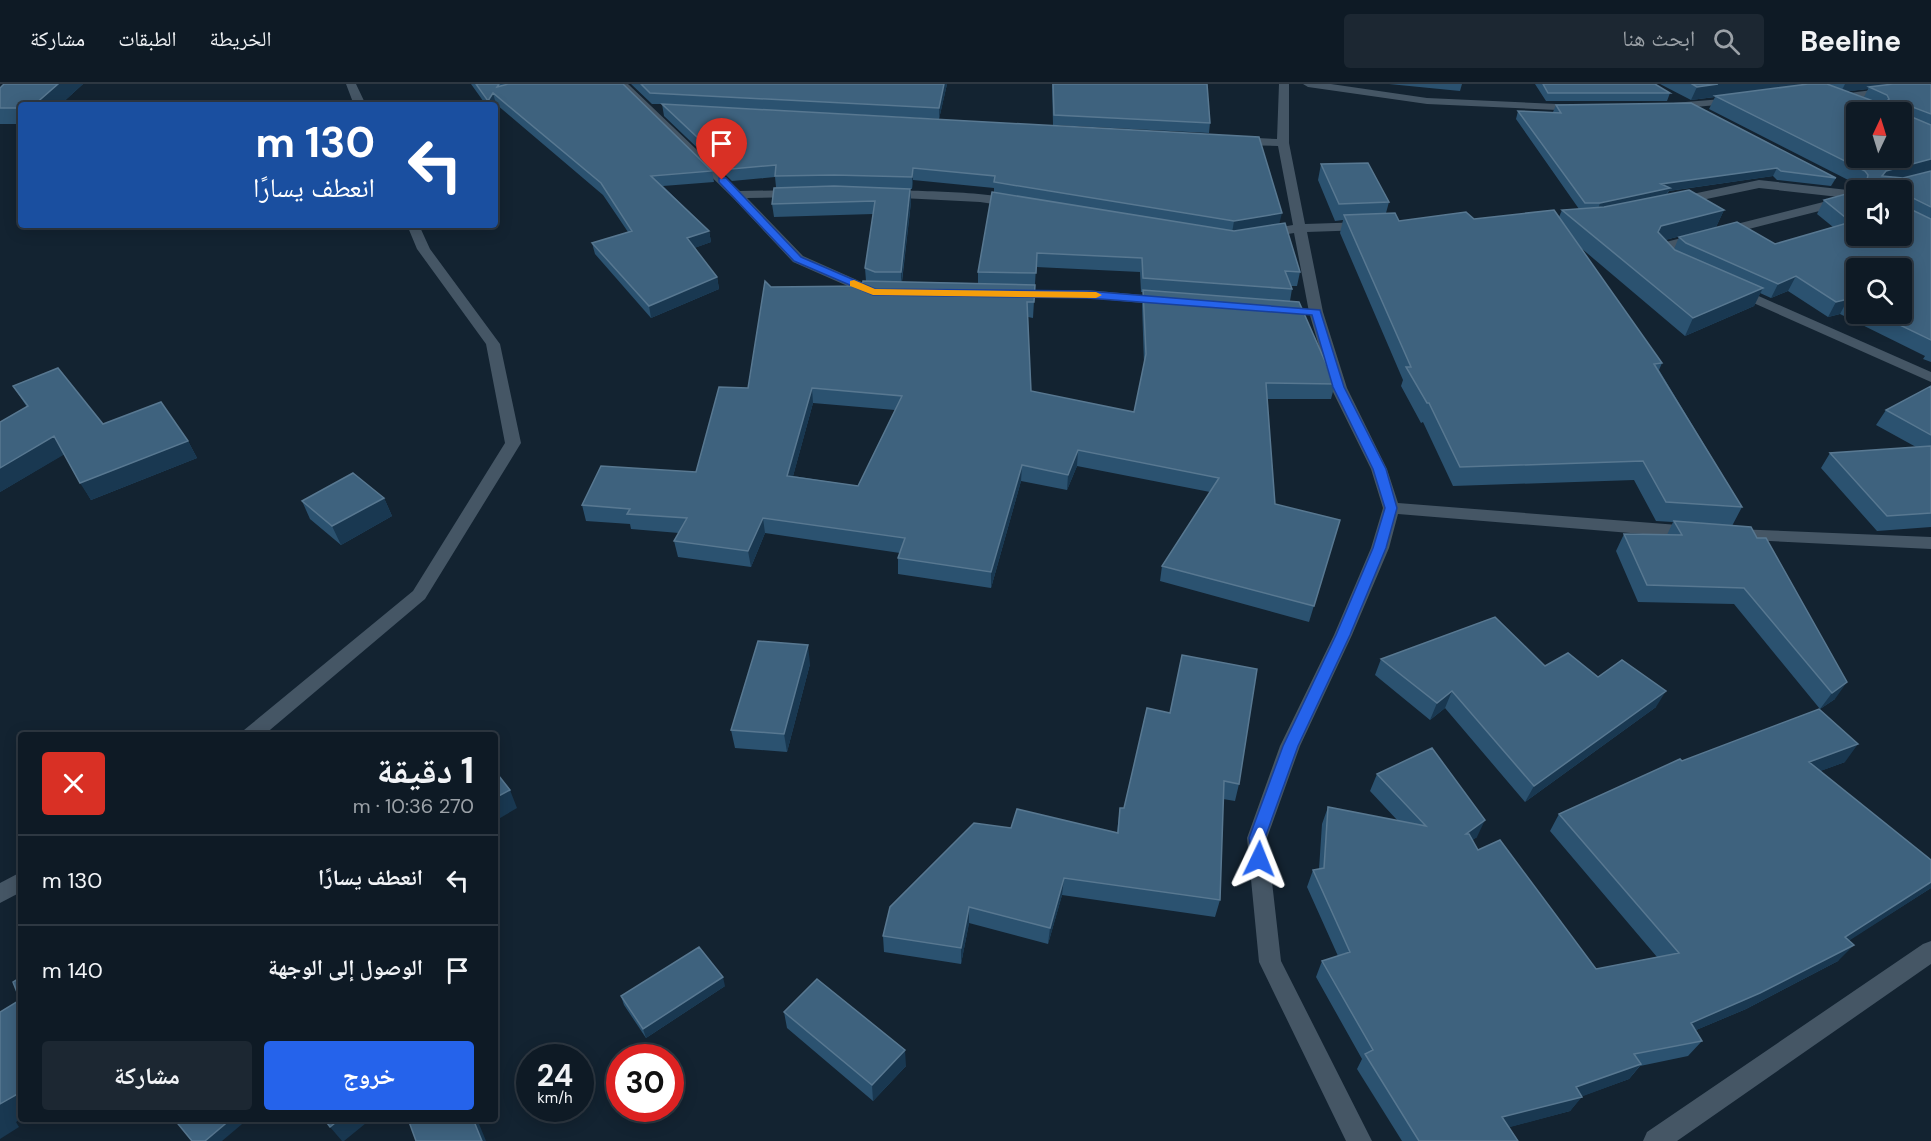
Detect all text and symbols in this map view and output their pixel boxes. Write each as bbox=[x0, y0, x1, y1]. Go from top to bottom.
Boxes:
search box bbox=[1344, 14, 1764, 68]
text: Beeline bbox=[1800, 23, 1901, 60]
text: ابحث هنا bbox=[1622, 24, 1695, 53]
text: مشاركة bbox=[30, 25, 85, 53]
text: الطبقات bbox=[118, 25, 177, 53]
text: الخريطة bbox=[210, 25, 271, 53]
icon: search bbox=[1710, 25, 1743, 58]
north arrow bbox=[1846, 102, 1912, 168]
map controls bbox=[1846, 102, 1912, 324]
text: 130 m bbox=[255, 115, 375, 170]
pin bbox=[696, 118, 747, 180]
icon: left bbox=[396, 126, 474, 204]
icon: arrive bbox=[705, 127, 738, 160]
text: انعطف يسارًا bbox=[253, 170, 375, 205]
button: sound bbox=[1846, 180, 1912, 246]
button: search bbox=[1846, 258, 1912, 324]
text: 1 دقيقة bbox=[377, 747, 474, 794]
button: close bbox=[42, 752, 105, 815]
text: 270 m · 10:36 bbox=[353, 793, 474, 819]
position arrow bbox=[1227, 827, 1291, 891]
text: انعطف يسارًا bbox=[318, 863, 423, 892]
icon: left bbox=[441, 864, 474, 897]
text: 130 m bbox=[42, 866, 102, 895]
text: الوصول إلى الوجهة bbox=[268, 953, 423, 982]
icon: arrive bbox=[441, 954, 474, 987]
text: 140 m bbox=[42, 956, 103, 985]
button: مشاركة bbox=[42, 1041, 252, 1110]
button: خروج bbox=[264, 1041, 474, 1110]
speed limit sign: 30 bbox=[606, 1044, 684, 1122]
text: 24 bbox=[537, 1056, 573, 1095]
text: km/h bbox=[537, 1088, 573, 1108]

